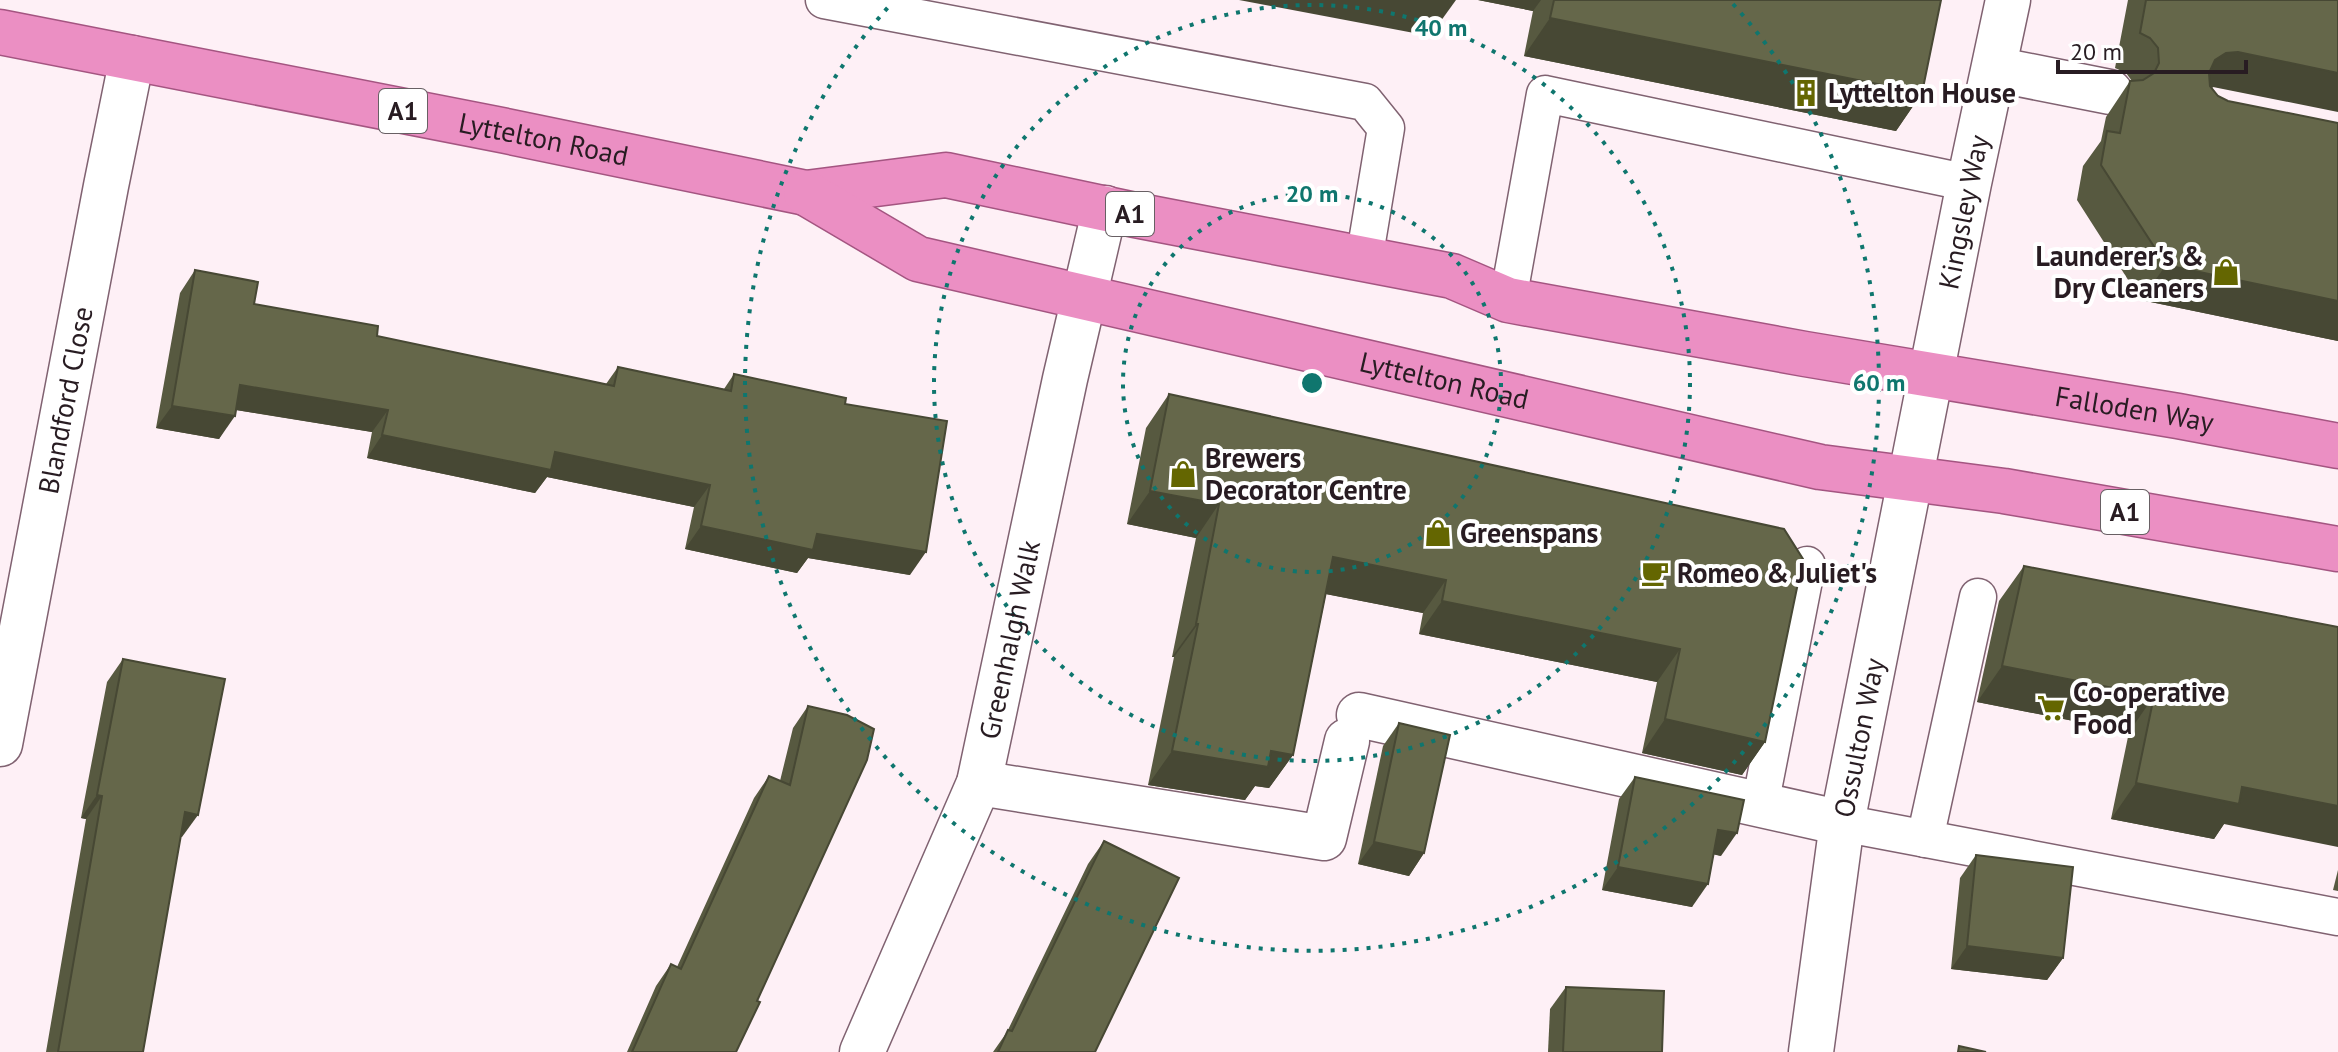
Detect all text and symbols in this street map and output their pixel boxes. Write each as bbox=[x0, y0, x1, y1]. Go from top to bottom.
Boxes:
text: 40 m bbox=[1415, 12, 1467, 43]
scale bar bbox=[2058, 24, 2246, 74]
text: 20 m bbox=[2070, 36, 2122, 67]
place label: Lyttelton House bbox=[1828, 74, 2016, 111]
building icon: Lyttelton House bbox=[1791, 78, 1821, 108]
road number: A1 bbox=[379, 89, 427, 133]
street label: Lyttelton Road bbox=[456, 103, 632, 174]
street label: Kingsley Way bbox=[1929, 131, 1997, 292]
text: 20 m bbox=[1286, 178, 1338, 209]
road number: A1 bbox=[1106, 192, 1154, 236]
place label: Launderer's & Dry Cleaners bbox=[2035, 237, 2204, 306]
shop icon: Launderer's & Dry Cleaners bbox=[2211, 257, 2241, 287]
street label: Blandford Close bbox=[29, 303, 101, 497]
street label: Lyttelton Road bbox=[1356, 342, 1532, 417]
text: 60 m bbox=[1853, 367, 1905, 398]
centre of rings bbox=[1298, 369, 1326, 397]
street label: Falloden Way bbox=[2053, 377, 2217, 440]
place label: Brewers Decorator Centre bbox=[1205, 439, 1407, 508]
shop icon: Brewers Decorator Centre bbox=[1168, 459, 1198, 489]
road number: A1 bbox=[2101, 490, 2149, 534]
place label: Greenspans bbox=[1460, 514, 1599, 551]
shop icon: Greenspans bbox=[1423, 518, 1453, 548]
street label: Greenhalgh Walk bbox=[970, 536, 1048, 742]
place label: Romeo & Juliet's bbox=[1677, 554, 1877, 591]
cafe icon: Romeo & Juliet's bbox=[1640, 558, 1670, 588]
street label: Ossulton Way bbox=[1825, 655, 1892, 820]
place label: Co-operative Food bbox=[2073, 673, 2226, 742]
supermarket icon: Co-operative Food bbox=[2036, 693, 2066, 723]

